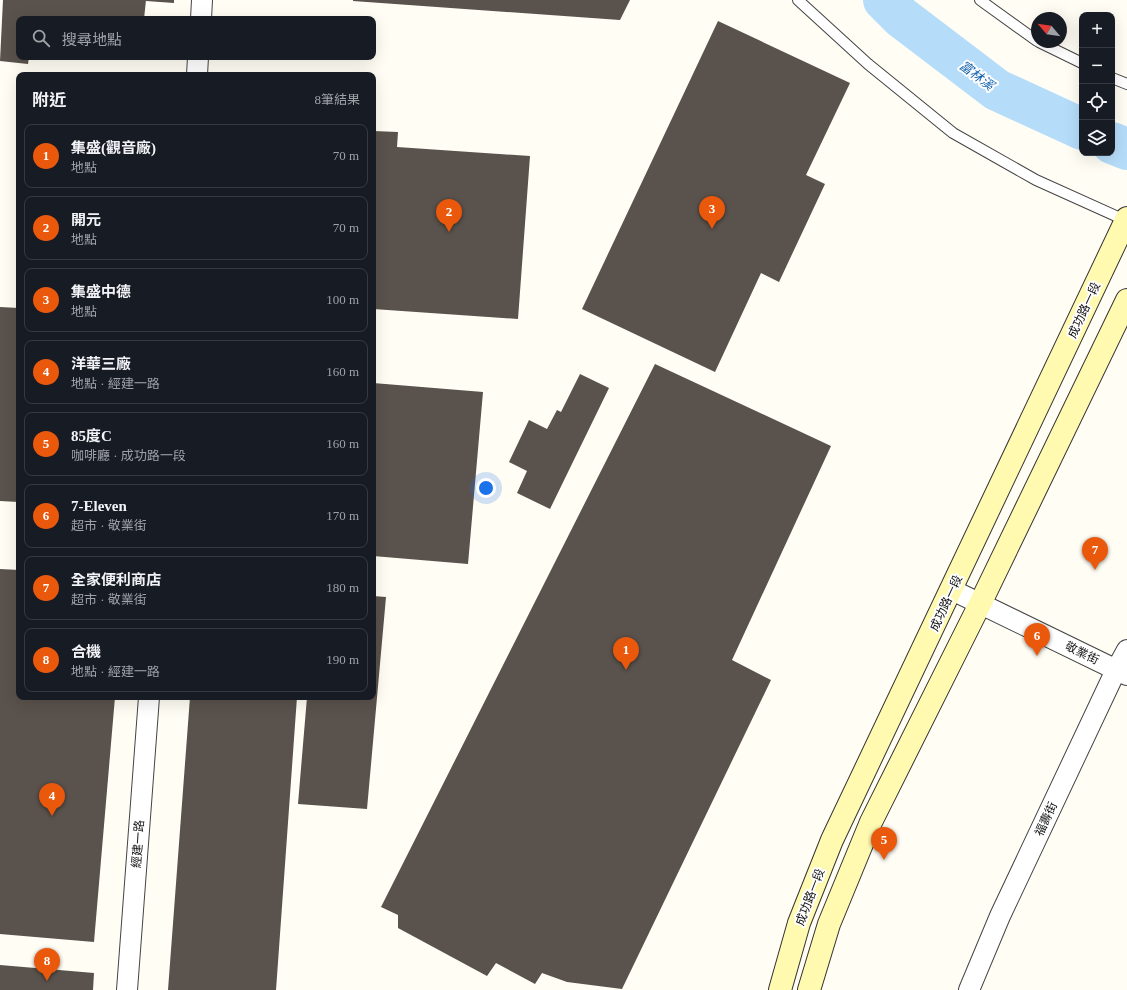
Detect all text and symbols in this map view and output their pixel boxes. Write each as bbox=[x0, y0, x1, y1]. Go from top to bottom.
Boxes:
north arrow bbox=[1031, 12, 1067, 48]
map controls bbox=[1079, 12, 1115, 156]
button: + bbox=[1079, 12, 1115, 48]
search box bbox=[16, 16, 376, 60]
icon: search bbox=[30, 27, 52, 49]
text: 搜尋地點 bbox=[62, 32, 122, 48]
button: − bbox=[1079, 48, 1115, 84]
water label: 富林溪 bbox=[957, 58, 998, 94]
button: locate bbox=[1079, 84, 1115, 120]
text: 附近 bbox=[32, 91, 66, 110]
text: 8筆結果 bbox=[314, 92, 360, 107]
button: layers bbox=[1079, 120, 1115, 156]
text: 集盛(觀音廠) bbox=[71, 140, 156, 156]
text: 1 bbox=[43, 148, 49, 163]
text: 70 m bbox=[333, 148, 359, 163]
text: 地點 bbox=[71, 160, 97, 175]
pin: 3 bbox=[699, 196, 725, 229]
pin: 2 bbox=[436, 199, 462, 232]
text: 開元 bbox=[71, 212, 101, 228]
text: 2 bbox=[43, 220, 49, 235]
text: 70 m bbox=[333, 220, 359, 235]
text: 地點 bbox=[71, 232, 97, 247]
street label: 成功路一段 bbox=[1065, 280, 1103, 340]
text: 集盛中德 bbox=[71, 284, 131, 300]
text: 3 bbox=[43, 292, 49, 307]
text: 100 m bbox=[326, 292, 359, 307]
text: 地點 bbox=[71, 304, 97, 319]
text: 洋華三廠 bbox=[71, 356, 131, 372]
text: 4 bbox=[43, 364, 49, 379]
text: 160 m bbox=[326, 364, 359, 379]
text: 地點 · 經建一路 bbox=[71, 376, 160, 391]
text: 85度C bbox=[71, 428, 112, 444]
text: 5 bbox=[43, 436, 49, 451]
text: 160 m bbox=[326, 436, 359, 451]
text: 咖啡廳 · 成功路一段 bbox=[71, 448, 186, 463]
your location bbox=[476, 478, 496, 498]
text: 7-Eleven bbox=[71, 498, 127, 514]
text: 6 bbox=[43, 508, 49, 523]
text: 170 m bbox=[326, 508, 359, 523]
text: 超市 · 敬業街 bbox=[71, 518, 147, 533]
pin: 7 bbox=[1082, 537, 1108, 570]
text: 全家便利商店 bbox=[71, 572, 161, 588]
street label: 成功路一段 bbox=[927, 573, 965, 633]
text: 7 bbox=[43, 580, 49, 595]
text: 180 m bbox=[326, 580, 359, 595]
text: 超市 · 敬業街 bbox=[71, 592, 147, 607]
pin: 6 bbox=[1024, 623, 1050, 656]
pin: 1 bbox=[613, 637, 639, 670]
street label: 敬業街 bbox=[1063, 639, 1101, 667]
text: 合機 bbox=[71, 644, 101, 660]
text: 8 bbox=[43, 652, 49, 667]
text: 190 m bbox=[326, 652, 359, 667]
text: 地點 · 經建一路 bbox=[71, 664, 160, 679]
pin: 4 bbox=[39, 783, 65, 816]
street label: 福壽街 bbox=[1032, 800, 1060, 838]
street label: 經建一路 bbox=[129, 820, 147, 868]
pin: 5 bbox=[871, 827, 897, 860]
street label: 成功路一段 bbox=[793, 866, 827, 928]
pin: 8 bbox=[34, 948, 60, 981]

